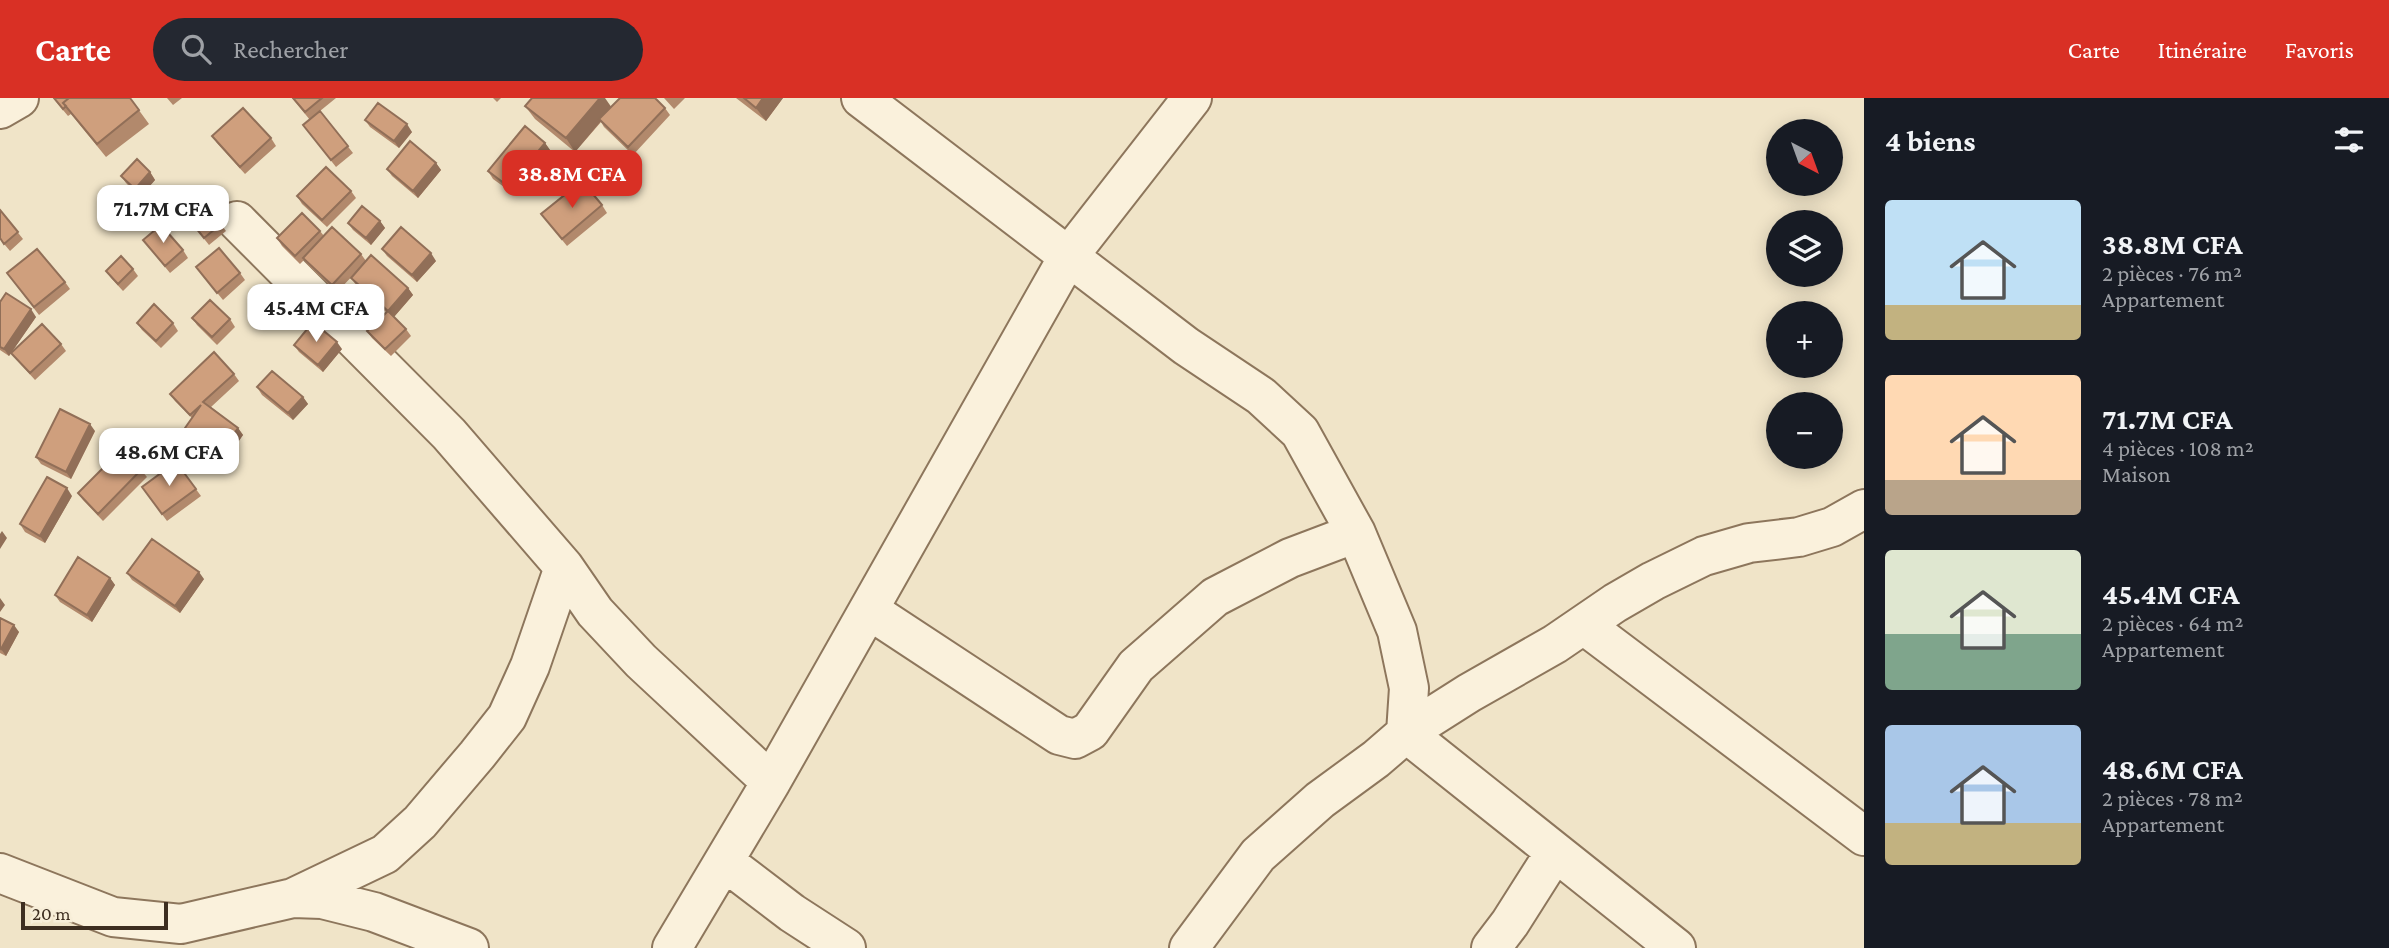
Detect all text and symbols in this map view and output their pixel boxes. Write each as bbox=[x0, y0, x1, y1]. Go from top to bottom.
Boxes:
search box bbox=[153, 18, 643, 81]
icon: search bbox=[177, 30, 215, 68]
text: Carte bbox=[35, 31, 111, 68]
text: Rechercher bbox=[233, 35, 349, 64]
text: Carte bbox=[2068, 36, 2120, 63]
text: Itinéraire bbox=[2158, 36, 2247, 63]
text: Favoris bbox=[2285, 36, 2354, 63]
north arrow bbox=[1766, 119, 1843, 196]
map controls bbox=[1766, 119, 1843, 469]
icon: filters bbox=[2330, 121, 2368, 159]
text: 4 biens bbox=[1885, 124, 1975, 157]
pin: 38.8M CFA bbox=[492, 150, 652, 210]
text: 38.8M CFA bbox=[518, 160, 626, 186]
pin: 71.7M CFA bbox=[83, 186, 243, 245]
text: 71.7M CFA bbox=[113, 195, 213, 221]
button: layers bbox=[1766, 210, 1843, 287]
text: 38.8M CFA bbox=[2102, 227, 2243, 260]
icon: home bbox=[1941, 228, 2025, 312]
text: 2 pièces · 76 m² bbox=[2102, 260, 2242, 286]
pin: 45.4M CFA bbox=[236, 285, 396, 344]
text: Appartement bbox=[2102, 286, 2224, 312]
text: 45.4M CFA bbox=[263, 294, 369, 320]
button: + bbox=[1766, 301, 1843, 378]
button: − bbox=[1766, 392, 1843, 469]
text: 71.7M CFA bbox=[2102, 402, 2233, 435]
icon: home bbox=[1941, 403, 2025, 487]
pin: 48.6M CFA bbox=[89, 428, 249, 488]
text: 4 pièces · 108 m² bbox=[2102, 435, 2254, 461]
text: 48.6M CFA bbox=[115, 438, 223, 464]
text: Maison bbox=[2102, 461, 2171, 487]
text: 45.4M CFA bbox=[2102, 577, 2239, 610]
icon: home bbox=[1941, 578, 2025, 662]
text: 2 pièces · 64 m² bbox=[2102, 610, 2243, 636]
text: Appartement bbox=[2102, 636, 2224, 662]
text: 48.6M CFA bbox=[2102, 752, 2243, 785]
icon: home bbox=[1941, 753, 2025, 837]
text: 2 pièces · 78 m² bbox=[2102, 785, 2243, 811]
text: Appartement bbox=[2102, 811, 2224, 837]
scale bar bbox=[21, 899, 168, 931]
text: 20 m bbox=[32, 903, 71, 924]

